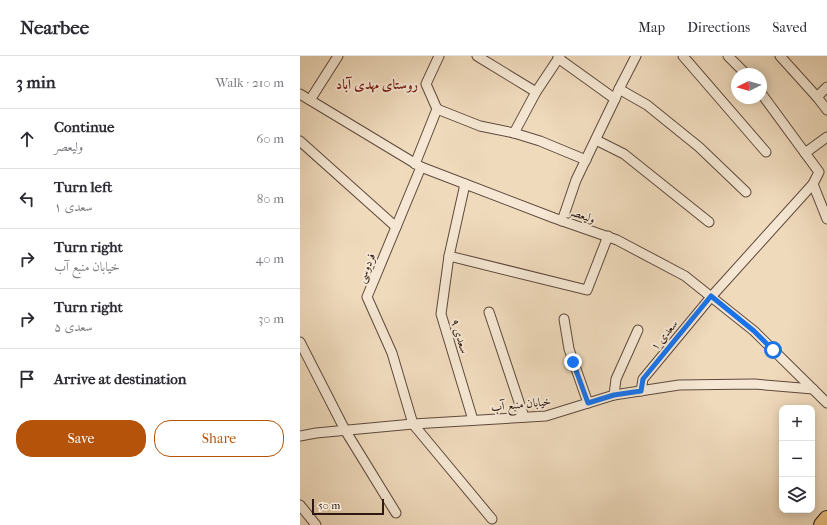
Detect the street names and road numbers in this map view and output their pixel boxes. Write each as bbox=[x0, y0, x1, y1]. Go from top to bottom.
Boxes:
street label: ولیعصر bbox=[565, 203, 597, 227]
street label: فردوسی bbox=[354, 251, 380, 286]
street label: سعدی ۹ bbox=[448, 317, 472, 355]
street label: سعدی ۱ bbox=[647, 317, 681, 353]
street label: خیابان منبع آب bbox=[490, 393, 552, 418]

